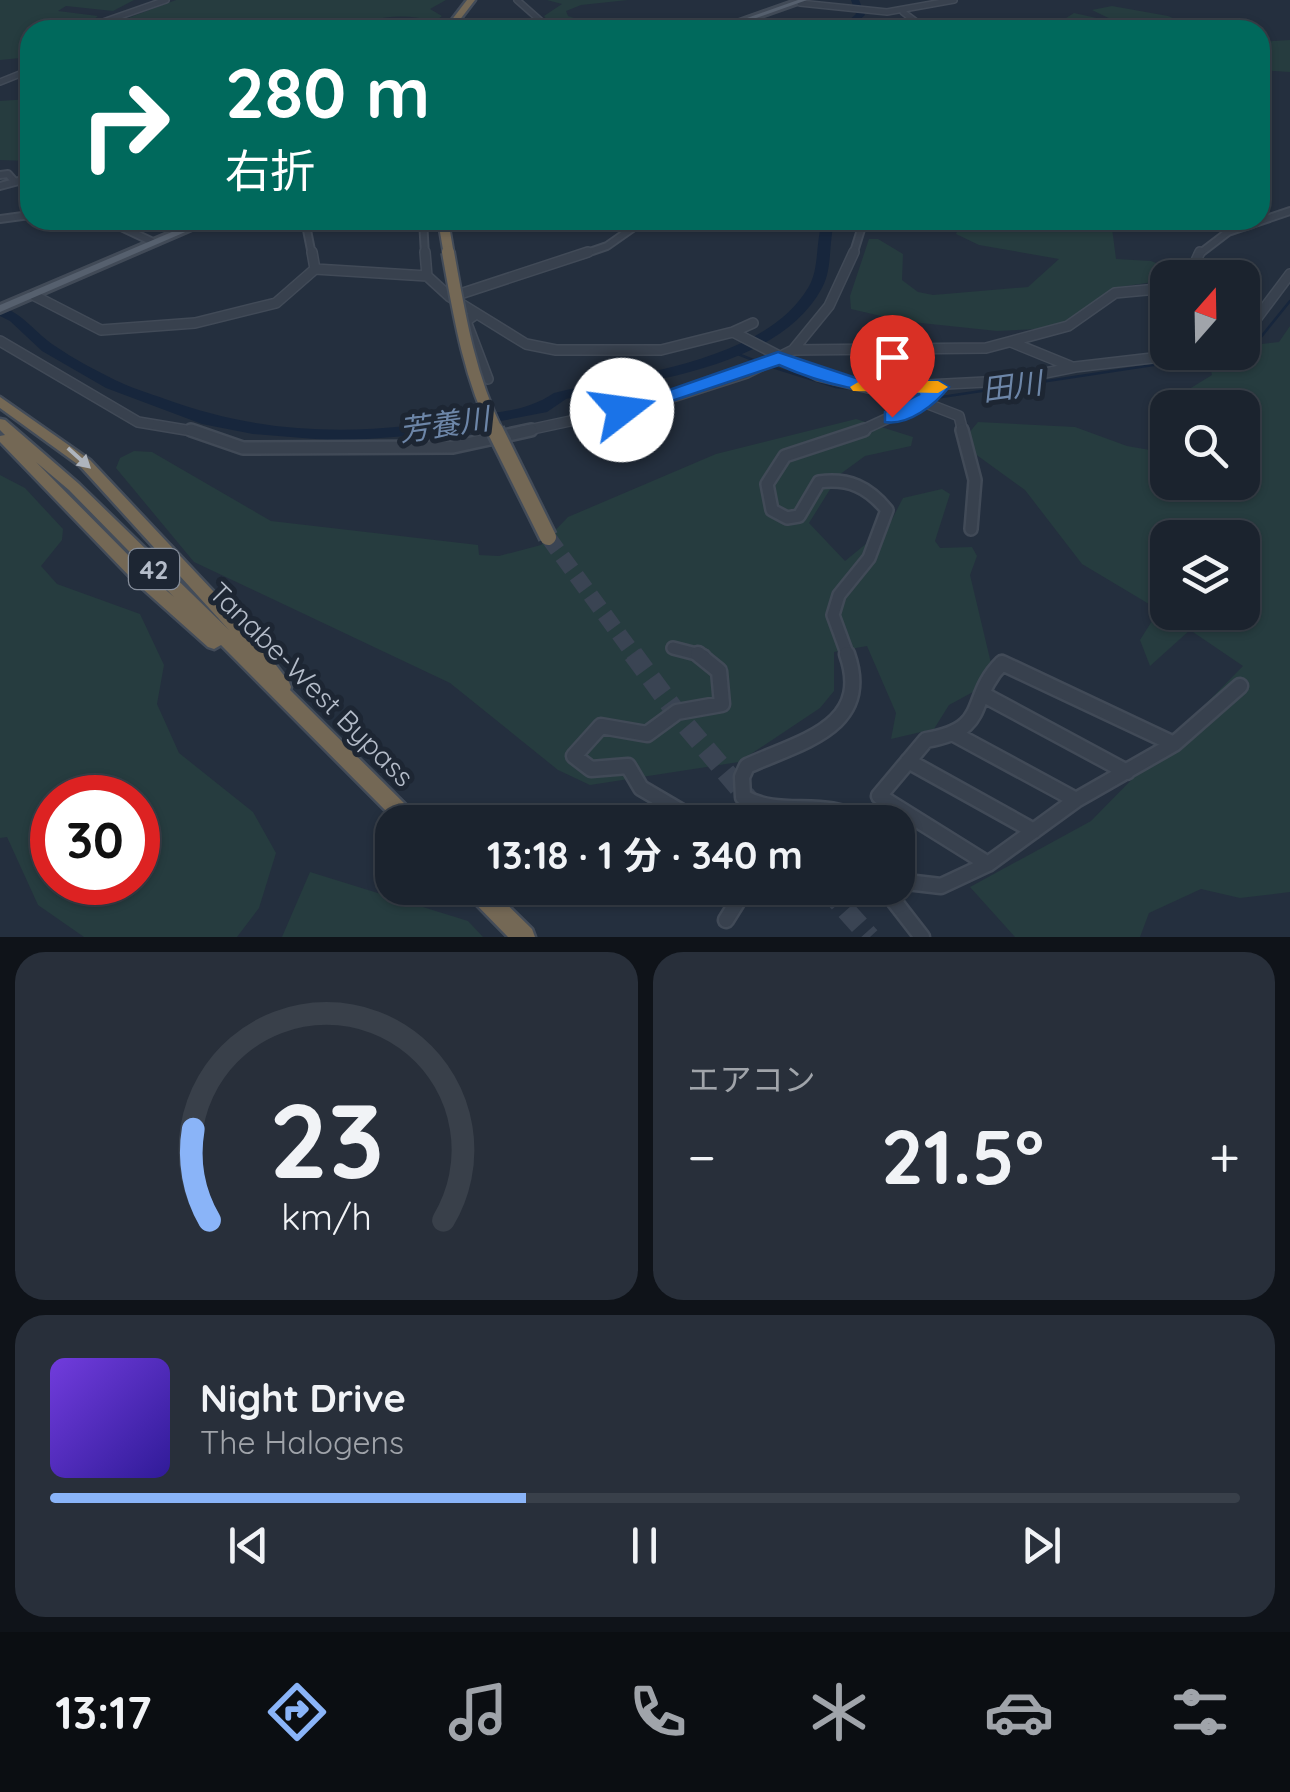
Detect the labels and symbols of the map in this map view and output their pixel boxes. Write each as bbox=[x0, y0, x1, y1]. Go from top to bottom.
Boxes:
north arrow bbox=[1150, 260, 1260, 370]
pin bbox=[850, 315, 935, 418]
position arrow bbox=[570, 358, 674, 462]
water label: 田川 bbox=[980, 363, 1047, 409]
water label: 芳養川 bbox=[397, 399, 494, 449]
one-way arrow bbox=[67, 446, 91, 469]
road number: 42 bbox=[129, 549, 179, 589]
street label: Tanabe-West Bypass bbox=[202, 574, 422, 794]
speed limit sign: 30 bbox=[30, 775, 160, 905]

